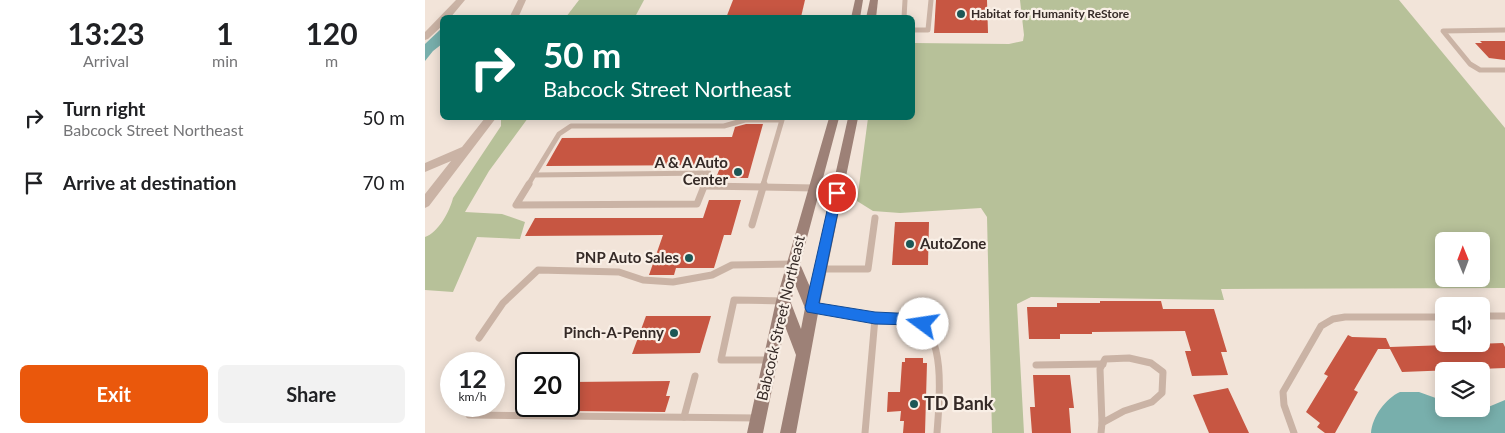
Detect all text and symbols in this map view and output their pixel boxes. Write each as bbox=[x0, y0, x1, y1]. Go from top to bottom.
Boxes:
place label: Habitat for Humanity ReStore bbox=[971, 6, 1130, 21]
marker: Habitat for Humanity ReStore bbox=[955, 8, 967, 20]
text: 13:23 bbox=[67, 15, 145, 51]
text: 1 bbox=[216, 15, 234, 51]
text: 120 bbox=[305, 15, 358, 51]
text: 50 m bbox=[543, 33, 621, 75]
icon: right bbox=[460, 35, 525, 100]
text: Arrival bbox=[83, 51, 129, 70]
text: min bbox=[212, 51, 238, 70]
text: m bbox=[325, 51, 338, 70]
text: Babcock Street Northeast bbox=[543, 75, 791, 102]
text: Turn right bbox=[63, 97, 145, 120]
icon: right bbox=[20, 104, 48, 132]
text: 50 m bbox=[362, 106, 405, 129]
text: Babcock Street Northeast bbox=[63, 120, 243, 139]
place label: A & A Auto Center bbox=[654, 153, 728, 188]
marker: A & A Auto Center bbox=[732, 166, 744, 178]
icon: arrive bbox=[20, 169, 48, 197]
text: Arrive at destination bbox=[63, 171, 236, 194]
text: 70 m bbox=[362, 171, 405, 194]
pin bbox=[816, 172, 858, 214]
icon: arrive bbox=[823, 179, 851, 207]
north arrow bbox=[1435, 232, 1490, 288]
map controls bbox=[1435, 232, 1490, 417]
street label: Babcock Street Northeast bbox=[752, 233, 808, 402]
place label: AutoZone bbox=[919, 234, 986, 252]
marker: AutoZone bbox=[904, 238, 916, 250]
place label: PNP Auto Sales bbox=[576, 248, 679, 266]
marker: PNP Auto Sales bbox=[683, 252, 695, 264]
position arrow bbox=[896, 297, 948, 349]
button: sound bbox=[1435, 297, 1490, 352]
place label: Pinch-A-Penny bbox=[564, 323, 664, 341]
marker: Pinch-A-Penny bbox=[668, 327, 680, 339]
speed limit sign: 20 bbox=[515, 352, 580, 417]
button: layers bbox=[1435, 362, 1490, 417]
text: 12 bbox=[458, 363, 487, 393]
button: Exit bbox=[20, 365, 208, 423]
button: Share bbox=[218, 365, 405, 423]
text: km/h bbox=[458, 389, 487, 404]
place label: TD Bank bbox=[924, 392, 994, 414]
marker: TD Bank bbox=[908, 398, 920, 410]

